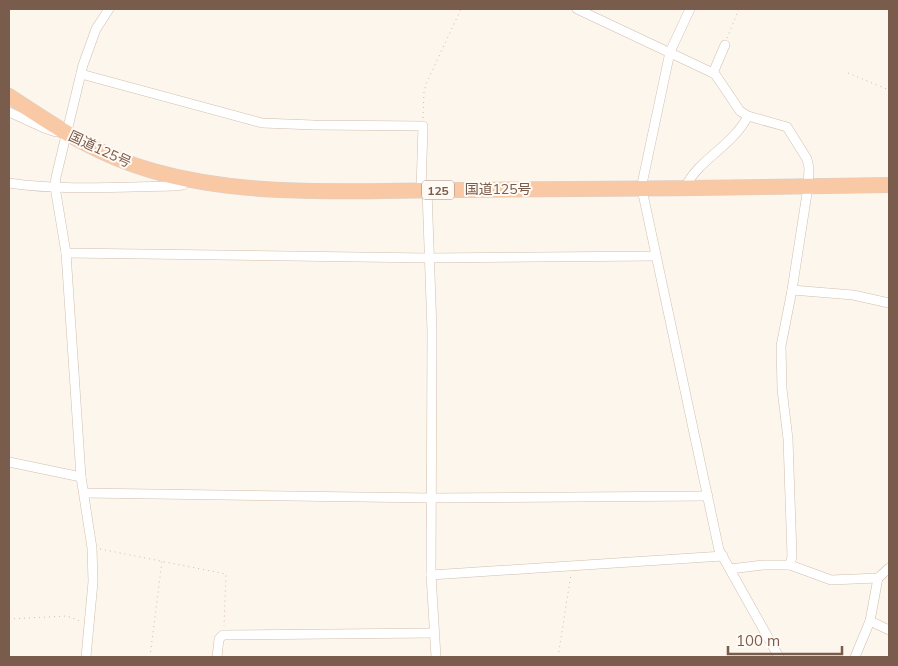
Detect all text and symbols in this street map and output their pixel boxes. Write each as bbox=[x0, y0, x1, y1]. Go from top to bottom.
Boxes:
street label: 国道125号 bbox=[66, 127, 134, 171]
road number: 125 bbox=[422, 180, 454, 200]
street label: 国道125号 bbox=[464, 180, 532, 198]
scale bar bbox=[728, 624, 842, 656]
text: 100 m bbox=[736, 631, 780, 650]

